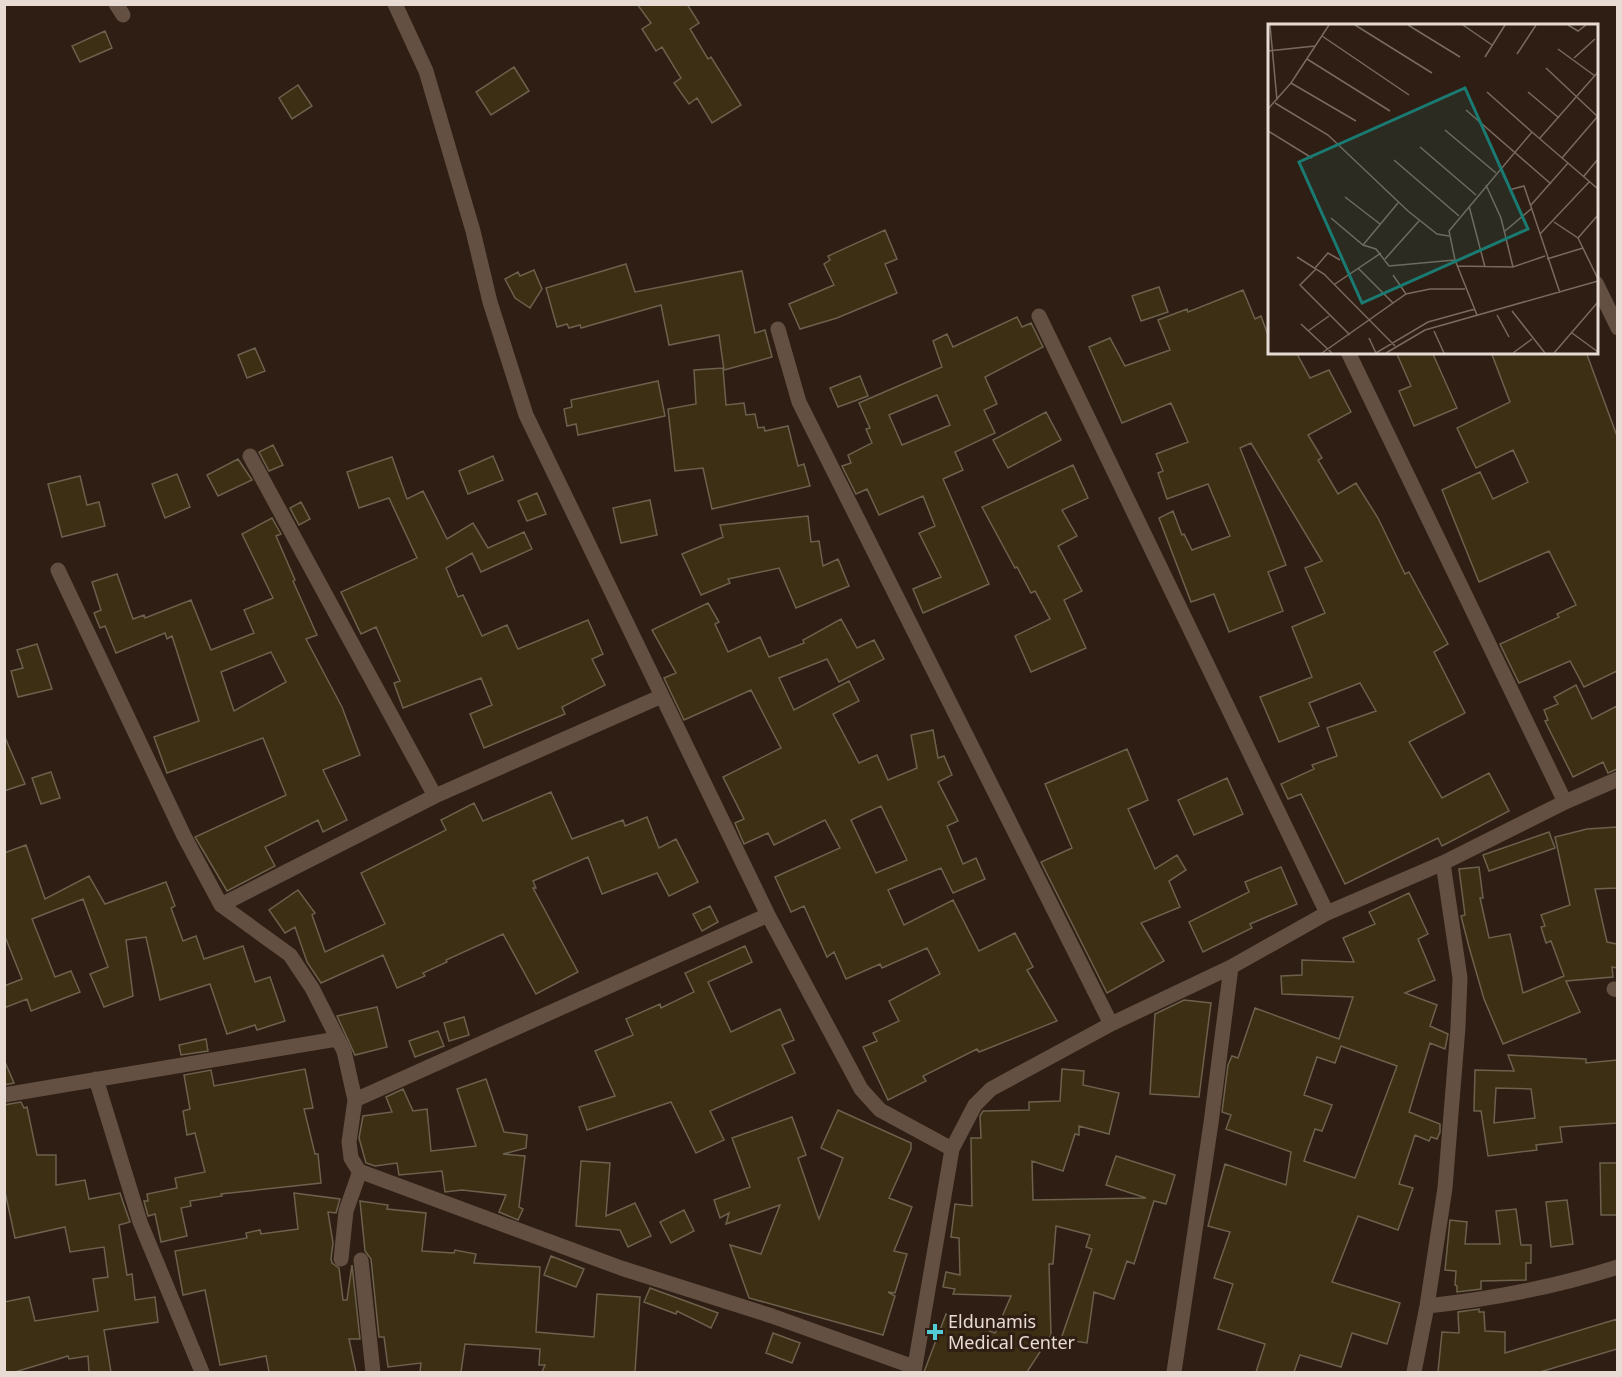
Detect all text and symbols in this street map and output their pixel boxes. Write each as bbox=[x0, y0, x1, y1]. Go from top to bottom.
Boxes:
inset map bbox=[1268, 24, 1598, 354]
place label: Eldunamis Medical Center bbox=[948, 1309, 1076, 1354]
marker: Eldunamis Medical Center bbox=[926, 1323, 944, 1341]

